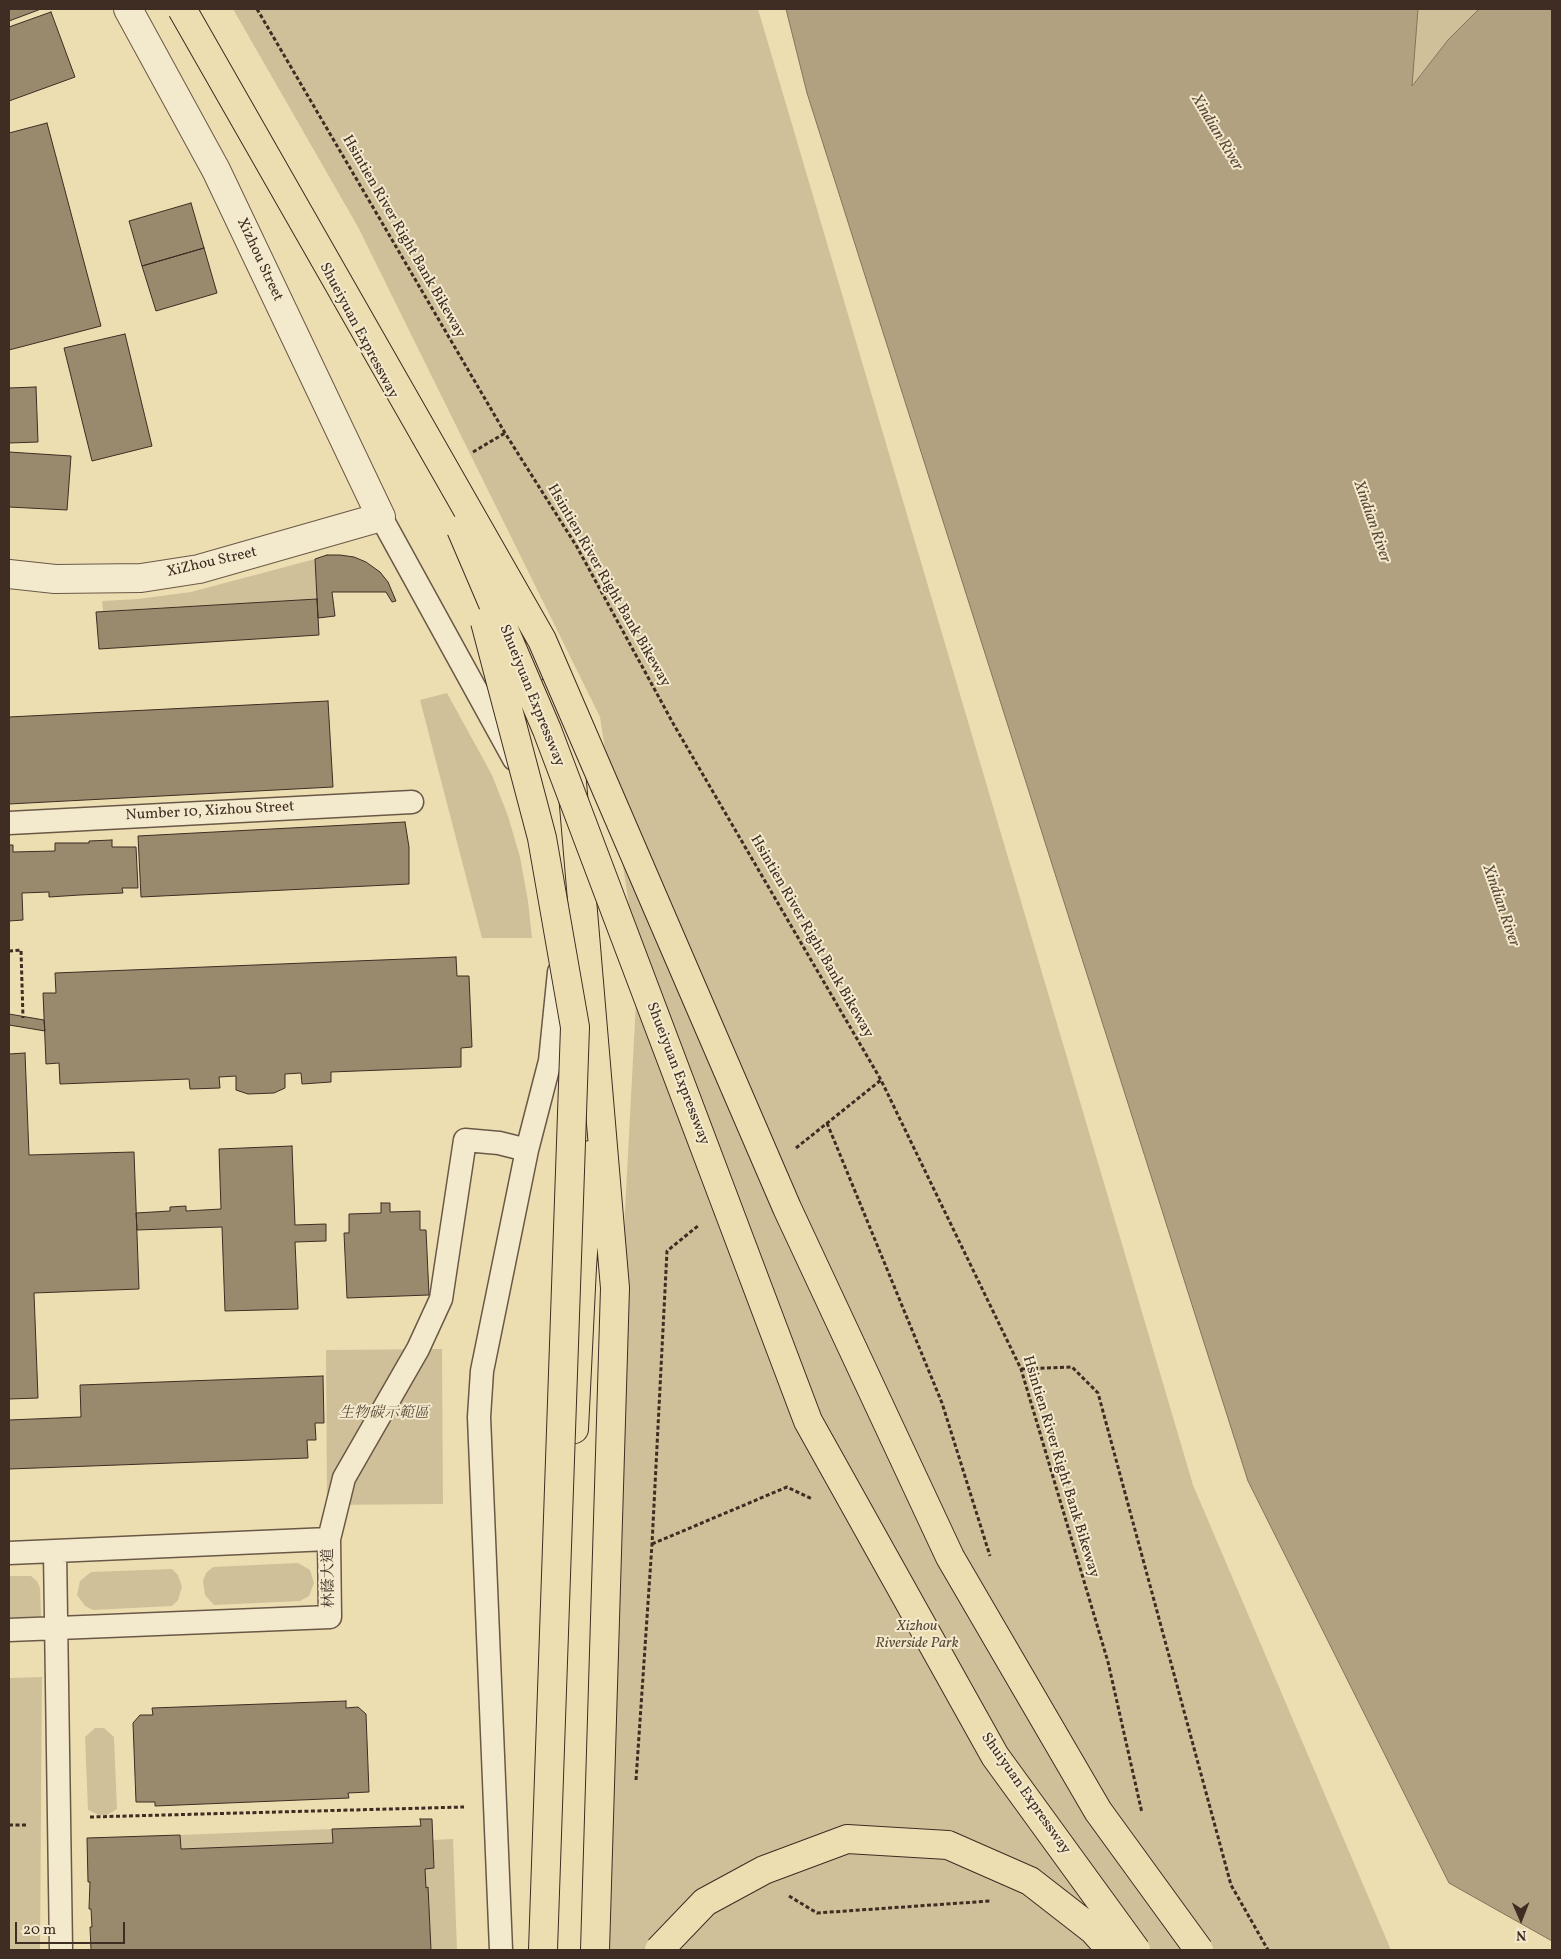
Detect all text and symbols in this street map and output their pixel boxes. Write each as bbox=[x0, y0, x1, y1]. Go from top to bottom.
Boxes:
water label: Xindian River bbox=[1186, 91, 1246, 175]
street label: Hsintien River Right Bank Bikeway bbox=[337, 132, 469, 342]
street label: Xizhou Street bbox=[232, 216, 286, 304]
street label: Shueiyuan Expressway bbox=[315, 260, 401, 402]
water label: Xindian River bbox=[1348, 478, 1394, 566]
street label: Hsintien River Right Bank Bikeway bbox=[542, 481, 674, 691]
street label: XiZhou Street bbox=[165, 544, 259, 582]
street label: Shueiyuan Expressway bbox=[494, 622, 568, 770]
street label: Number 10, Xizhou Street bbox=[125, 799, 295, 825]
street label: Hsintien River Right Bank Bikeway bbox=[745, 832, 877, 1042]
water label: Xindian River bbox=[1477, 862, 1523, 950]
street label: Shueiyuan Expressway bbox=[641, 1000, 713, 1148]
street label: Hsintien River Right Bank Bikeway bbox=[1018, 1354, 1102, 1580]
park label: 生物碳示範區 bbox=[339, 1405, 429, 1423]
street label: 林蔭大道 bbox=[320, 1548, 340, 1608]
park label: Xizhou Riverside Park bbox=[875, 1618, 959, 1653]
street label: Shuiyuan Expressway bbox=[976, 1730, 1074, 1858]
north arrow bbox=[1496, 1894, 1546, 1944]
scale bar bbox=[18, 1912, 128, 1944]
text: 20 m bbox=[23, 1920, 56, 1941]
text: N bbox=[1516, 1925, 1527, 1944]

